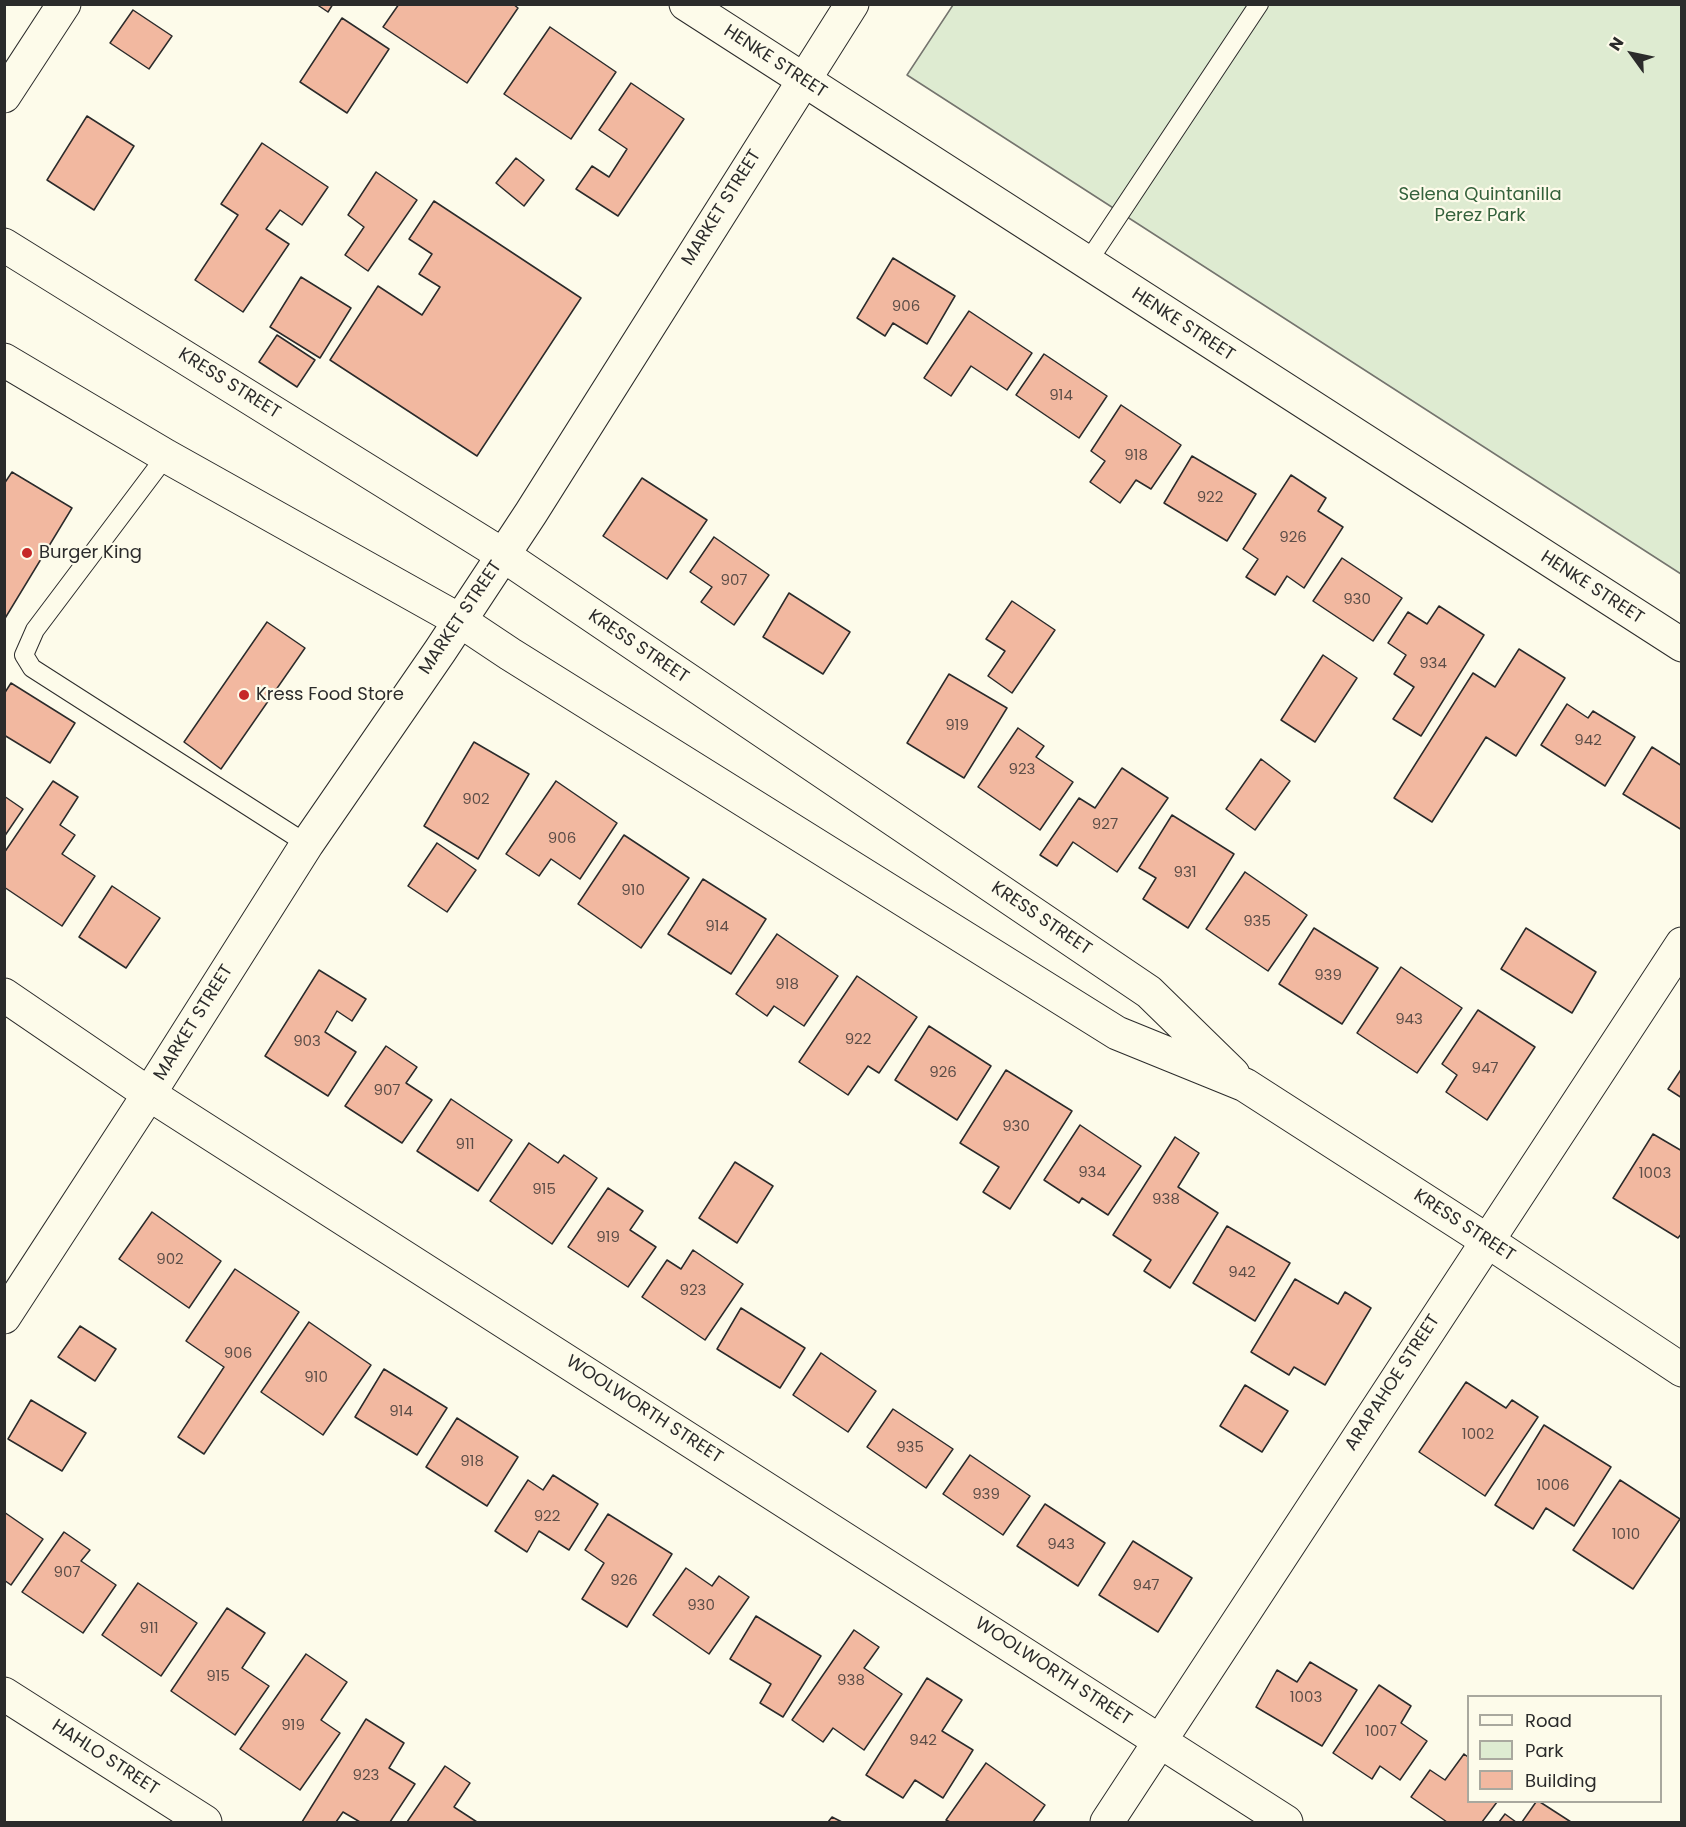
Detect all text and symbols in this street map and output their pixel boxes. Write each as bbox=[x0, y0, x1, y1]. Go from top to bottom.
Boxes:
street label: HENKE STREET bbox=[719, 21, 831, 103]
north arrow bbox=[1602, 24, 1662, 84]
text: N bbox=[1604, 33, 1629, 55]
street label: MARKET STREET bbox=[678, 146, 766, 270]
park label: Selena Quintanilla Perez Park bbox=[1398, 184, 1562, 226]
street label: HENKE STREET bbox=[1127, 284, 1239, 366]
house number: 906 bbox=[892, 298, 920, 316]
street label: KRESS STREET bbox=[174, 344, 284, 424]
house number: 914 bbox=[1049, 387, 1073, 405]
house number: 918 bbox=[1124, 447, 1148, 465]
house number: 922 bbox=[1197, 489, 1223, 507]
house number: 926 bbox=[1279, 529, 1307, 547]
place label: Burger King bbox=[39, 542, 142, 564]
marker: Burger King bbox=[20, 546, 34, 560]
street label: HENKE STREET bbox=[1536, 547, 1648, 629]
street label: MARKET STREET bbox=[415, 557, 507, 679]
house number: 907 bbox=[720, 572, 748, 590]
house number: 930 bbox=[1343, 591, 1371, 609]
street label: KRESS STREET bbox=[584, 606, 692, 688]
house number: 934 bbox=[1419, 655, 1447, 673]
place label: Kress Food Store bbox=[256, 684, 404, 706]
marker: Kress Food Store bbox=[237, 688, 251, 702]
house number: 919 bbox=[945, 717, 969, 735]
house number: 942 bbox=[1574, 732, 1602, 750]
house number: 923 bbox=[1009, 761, 1035, 779]
house number: 902 bbox=[462, 791, 490, 809]
house number: 927 bbox=[1092, 816, 1118, 834]
house number: 906 bbox=[548, 830, 576, 848]
house number: 931 bbox=[1173, 864, 1197, 882]
street label: KRESS STREET bbox=[987, 878, 1095, 960]
house number: 910 bbox=[621, 882, 645, 900]
house number: 935 bbox=[1243, 913, 1271, 931]
house number: 914 bbox=[705, 918, 729, 936]
street label: MARKET STREET bbox=[150, 961, 238, 1085]
house number: 939 bbox=[1314, 967, 1342, 985]
house number: 918 bbox=[775, 976, 799, 994]
house number: 943 bbox=[1395, 1011, 1423, 1029]
house number: 922 bbox=[845, 1031, 871, 1049]
house number: 903 bbox=[293, 1033, 321, 1051]
house number: 947 bbox=[1471, 1060, 1499, 1078]
house number: 926 bbox=[929, 1064, 957, 1082]
house number: 907 bbox=[373, 1082, 401, 1100]
house number: 930 bbox=[1002, 1118, 1030, 1136]
house number: 911 bbox=[455, 1136, 475, 1154]
house number: 934 bbox=[1078, 1164, 1106, 1182]
house number: 1003 bbox=[1639, 1165, 1671, 1183]
house number: 915 bbox=[532, 1181, 556, 1199]
street label: KRESS STREET bbox=[1409, 1185, 1519, 1267]
house number: 938 bbox=[1152, 1191, 1180, 1209]
house number: 919 bbox=[596, 1229, 620, 1247]
house number: 902 bbox=[156, 1251, 184, 1269]
house number: 942 bbox=[1228, 1264, 1256, 1282]
house number: 923 bbox=[680, 1282, 706, 1300]
street label: ARAPAHOE STREET bbox=[1341, 1311, 1445, 1455]
house number: 906 bbox=[224, 1345, 252, 1363]
street label: WOOLWORTH STREET bbox=[561, 1351, 727, 1469]
house number: 910 bbox=[304, 1369, 328, 1387]
house number: 914 bbox=[389, 1403, 413, 1421]
house number: 1002 bbox=[1462, 1426, 1494, 1444]
house number: 935 bbox=[896, 1439, 924, 1457]
house number: 918 bbox=[460, 1453, 484, 1471]
house number: 1006 bbox=[1536, 1477, 1570, 1495]
house number: 939 bbox=[972, 1486, 1000, 1504]
house number: 922 bbox=[534, 1508, 560, 1526]
house number: 1010 bbox=[1612, 1526, 1640, 1544]
house number: 943 bbox=[1047, 1536, 1075, 1554]
house number: 907 bbox=[53, 1564, 81, 1582]
house number: 926 bbox=[610, 1572, 638, 1590]
house number: 947 bbox=[1132, 1577, 1160, 1595]
house number: 930 bbox=[687, 1597, 715, 1615]
street label: WOOLWORTH STREET bbox=[970, 1613, 1136, 1731]
house number: 911 bbox=[139, 1620, 159, 1638]
house number: 915 bbox=[206, 1668, 230, 1686]
house number: 938 bbox=[837, 1672, 865, 1690]
house number: 1003 bbox=[1290, 1689, 1322, 1707]
legend bbox=[1467, 1695, 1662, 1803]
text: Road bbox=[1525, 1708, 1572, 1733]
street label: HAHLO STREET bbox=[47, 1715, 163, 1801]
house number: 919 bbox=[281, 1717, 305, 1735]
house number: 1007 bbox=[1365, 1723, 1397, 1741]
house number: 942 bbox=[909, 1732, 937, 1750]
text: Park bbox=[1525, 1738, 1564, 1763]
house number: 923 bbox=[353, 1767, 379, 1785]
text: Building bbox=[1525, 1768, 1597, 1793]

